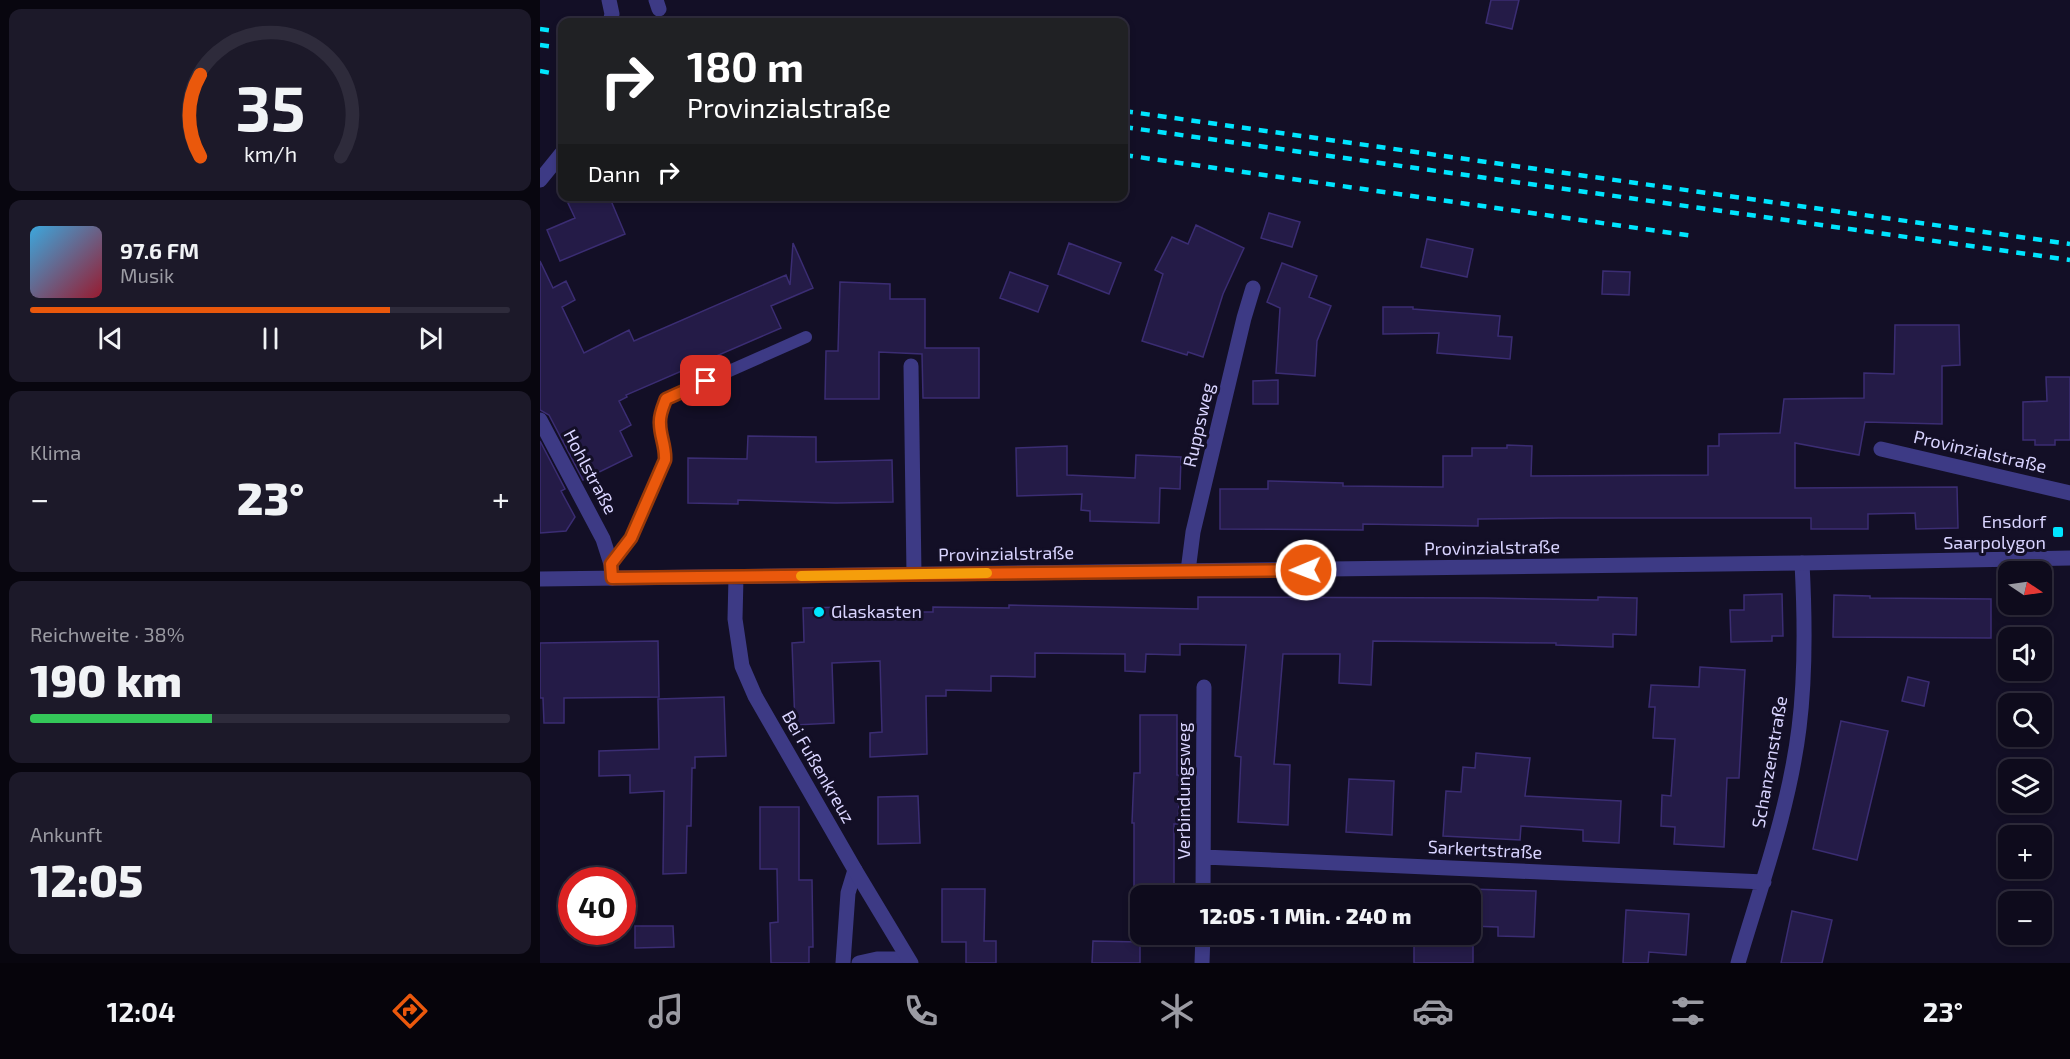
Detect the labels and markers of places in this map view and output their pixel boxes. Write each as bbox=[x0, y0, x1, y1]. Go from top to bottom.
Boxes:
pin bbox=[680, 355, 731, 406]
place label: Ensdorf Saarpolygon bbox=[1943, 510, 2047, 553]
marker: Ensdorf Saarpolygon bbox=[2051, 525, 2065, 539]
place label: Glaskasten bbox=[831, 600, 922, 622]
marker: Glaskasten bbox=[812, 605, 826, 619]

